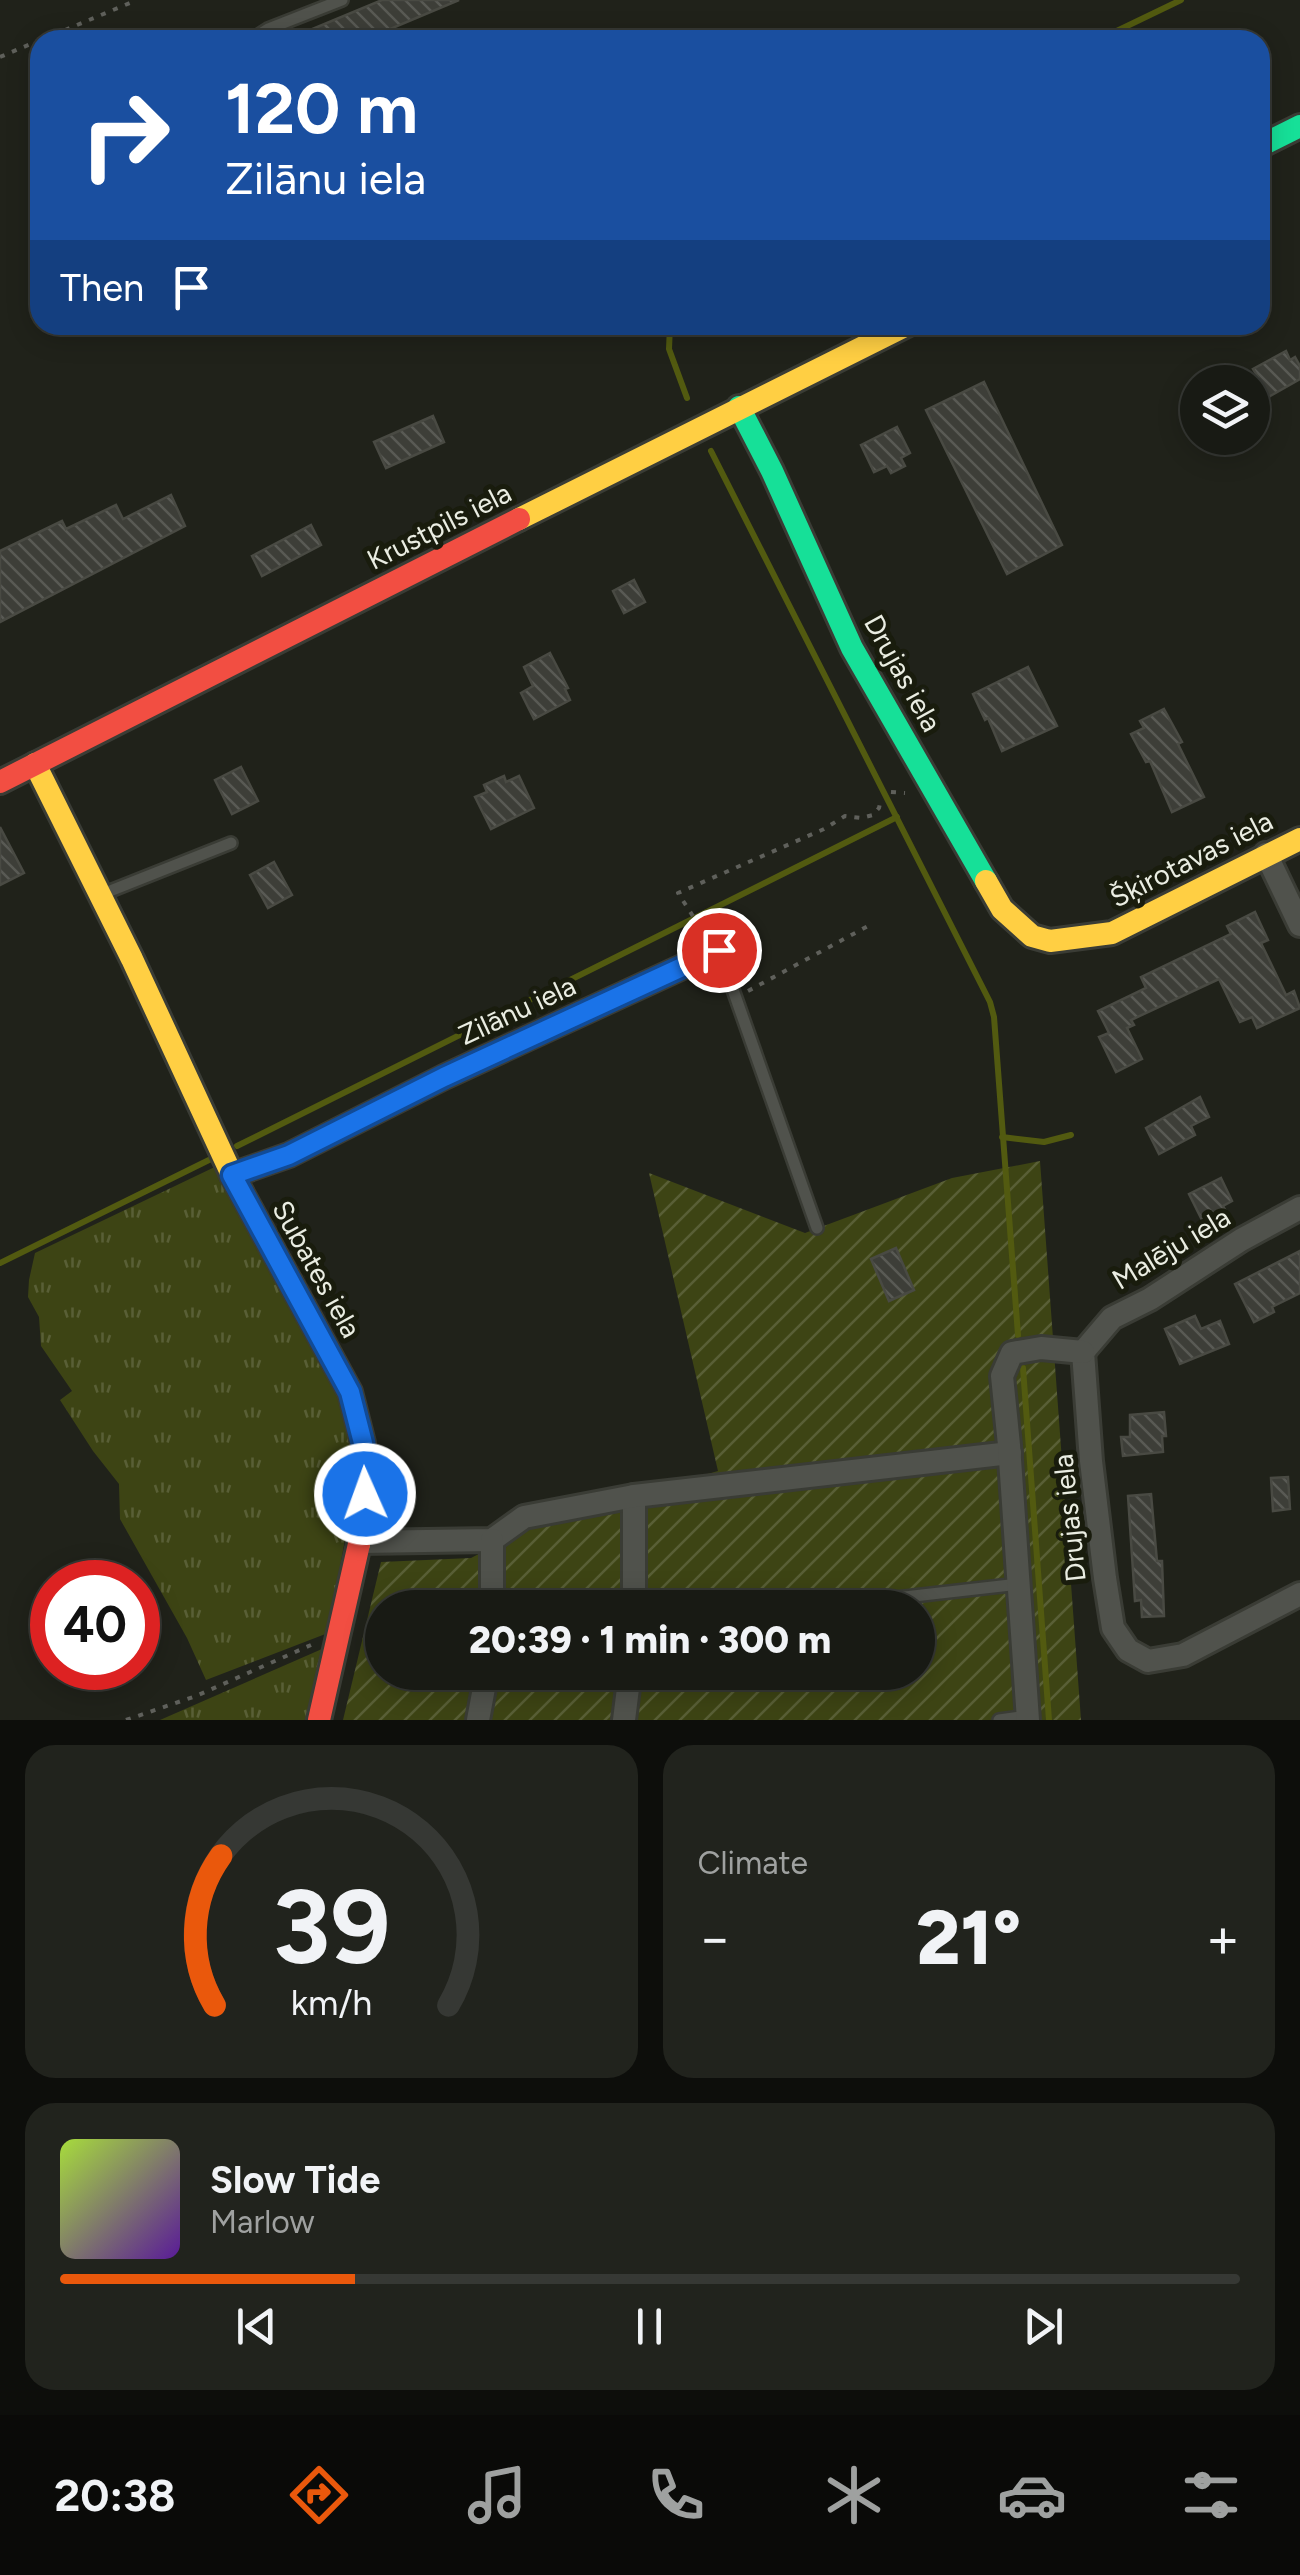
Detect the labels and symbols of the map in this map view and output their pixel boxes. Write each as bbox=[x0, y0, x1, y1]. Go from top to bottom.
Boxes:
street label: Krustpils iela bbox=[361, 475, 517, 577]
street label: Drujas iela bbox=[857, 609, 949, 737]
street label: Šķirotavas iela bbox=[1104, 803, 1278, 915]
pin bbox=[677, 908, 762, 993]
street label: Zilānu iela bbox=[453, 968, 581, 1052]
street label: Subates iela bbox=[265, 1195, 369, 1343]
street label: Malēju iela bbox=[1106, 1200, 1236, 1296]
position arrow bbox=[313, 1442, 417, 1546]
street label: Drujas iela bbox=[1045, 1452, 1093, 1584]
speed limit sign: 40 bbox=[30, 1560, 160, 1690]

